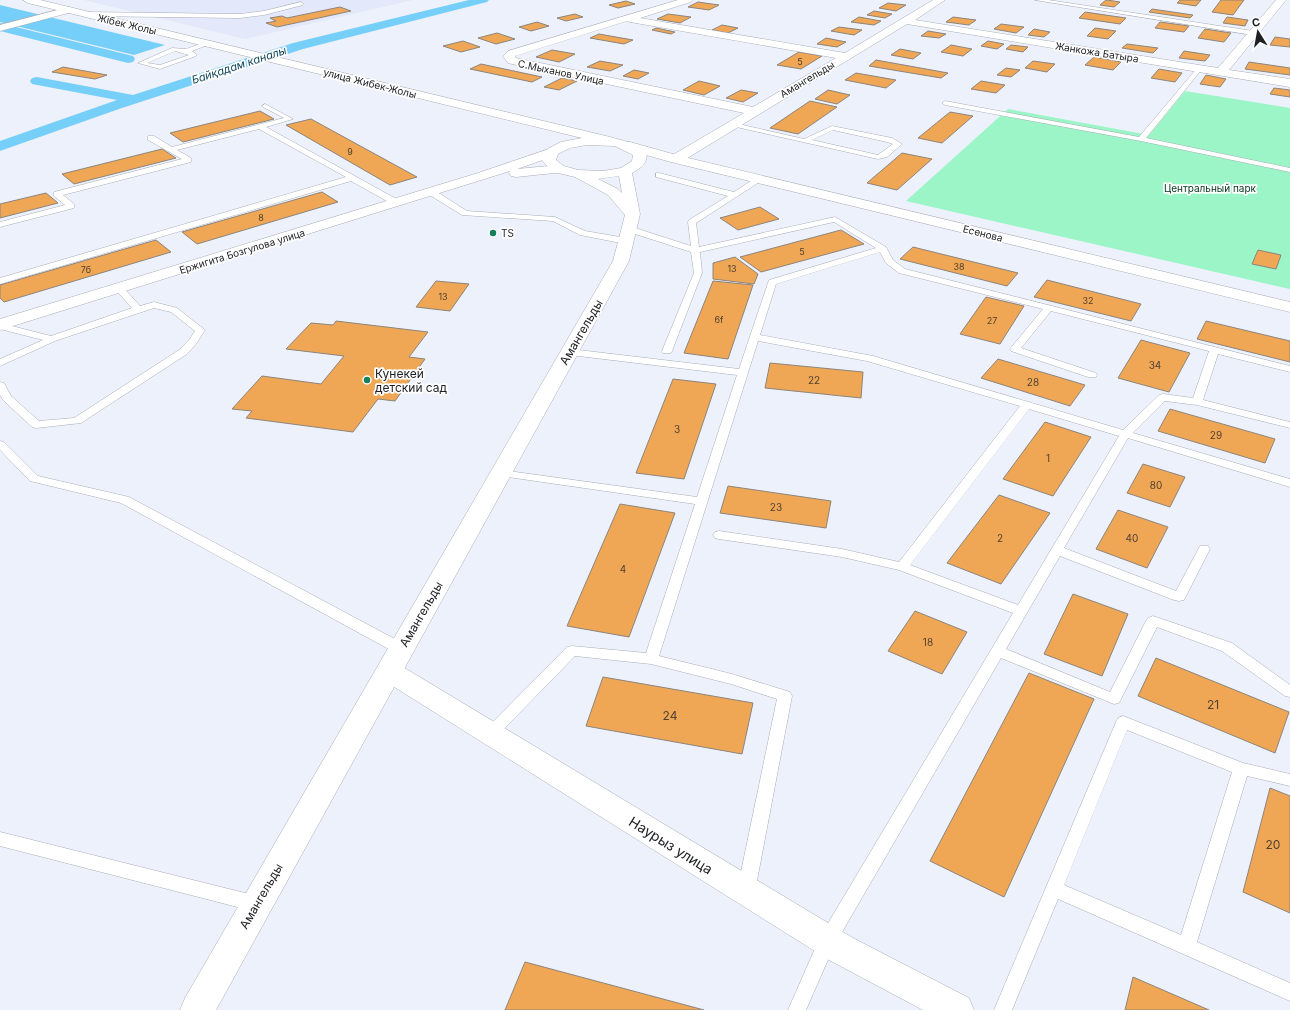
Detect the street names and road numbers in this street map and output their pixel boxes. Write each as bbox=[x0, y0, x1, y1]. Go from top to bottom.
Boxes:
street label: Жібек Жолы bbox=[96, 11, 158, 37]
street label: Жанкожа Батыра bbox=[1055, 39, 1139, 65]
street label: С.Мыханов Улица bbox=[517, 57, 605, 87]
street label: Амангельды bbox=[778, 58, 836, 100]
street label: улица Жибек-Жолы bbox=[322, 66, 418, 100]
street label: Есенова bbox=[962, 222, 1004, 244]
street label: Ержигита Бозгулова улица bbox=[178, 226, 306, 276]
street label: Амангельды bbox=[556, 296, 606, 368]
street label: Амангельды bbox=[396, 578, 446, 650]
street label: Наурыз улица bbox=[626, 813, 716, 877]
street label: Амангельды bbox=[236, 860, 286, 932]

